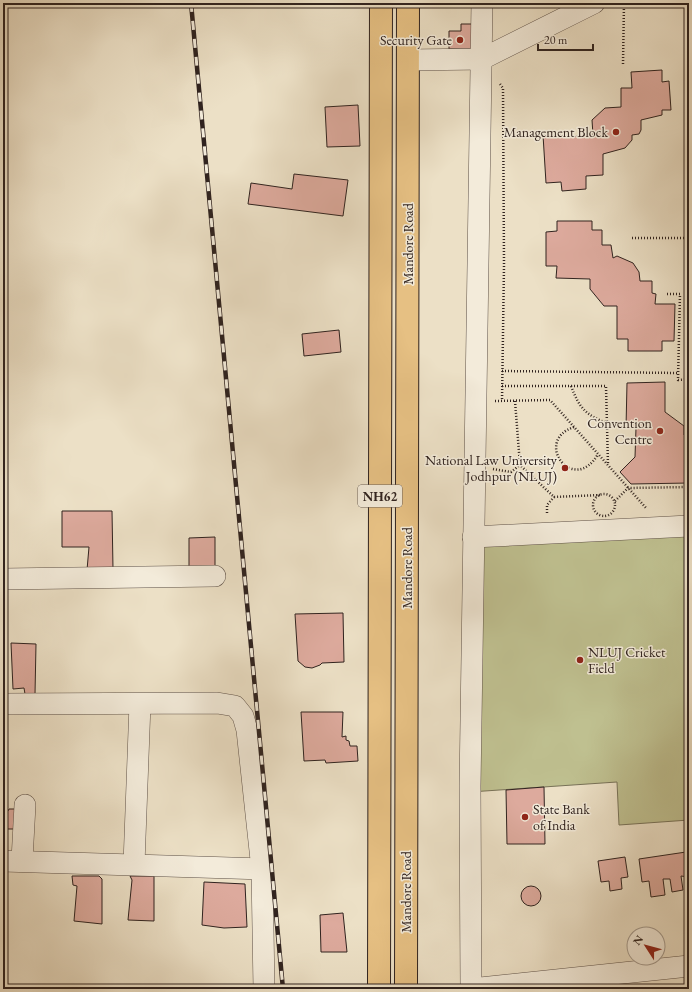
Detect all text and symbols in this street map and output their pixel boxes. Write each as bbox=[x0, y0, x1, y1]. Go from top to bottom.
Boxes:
scale bar bbox=[538, 26, 593, 52]
place label: Security Gate bbox=[380, 31, 453, 49]
text: 20 m bbox=[544, 32, 568, 48]
marker: Security Gate bbox=[455, 35, 465, 45]
place label: Management Block bbox=[504, 123, 608, 141]
marker: Management Block bbox=[611, 127, 621, 137]
street label: Mandore Road bbox=[399, 202, 417, 285]
place label: Convention Centre bbox=[587, 414, 653, 448]
marker: Convention Centre bbox=[655, 426, 665, 436]
place label: National Law University Jodhpur (NLUJ) bbox=[425, 451, 558, 485]
marker: National Law University Jodhpur (NLUJ) bbox=[560, 463, 570, 473]
road number: NH62 bbox=[358, 485, 402, 507]
street label: Mandore Road bbox=[398, 526, 416, 609]
place label: NLUJ Cricket Field bbox=[588, 643, 666, 677]
marker: NLUJ Cricket Field bbox=[575, 655, 585, 665]
place label: State Bank of India bbox=[533, 800, 590, 834]
marker: State Bank of India bbox=[520, 812, 530, 822]
street label: Mandore Road bbox=[397, 850, 415, 933]
north arrow bbox=[626, 926, 666, 966]
text: N bbox=[630, 932, 646, 948]

